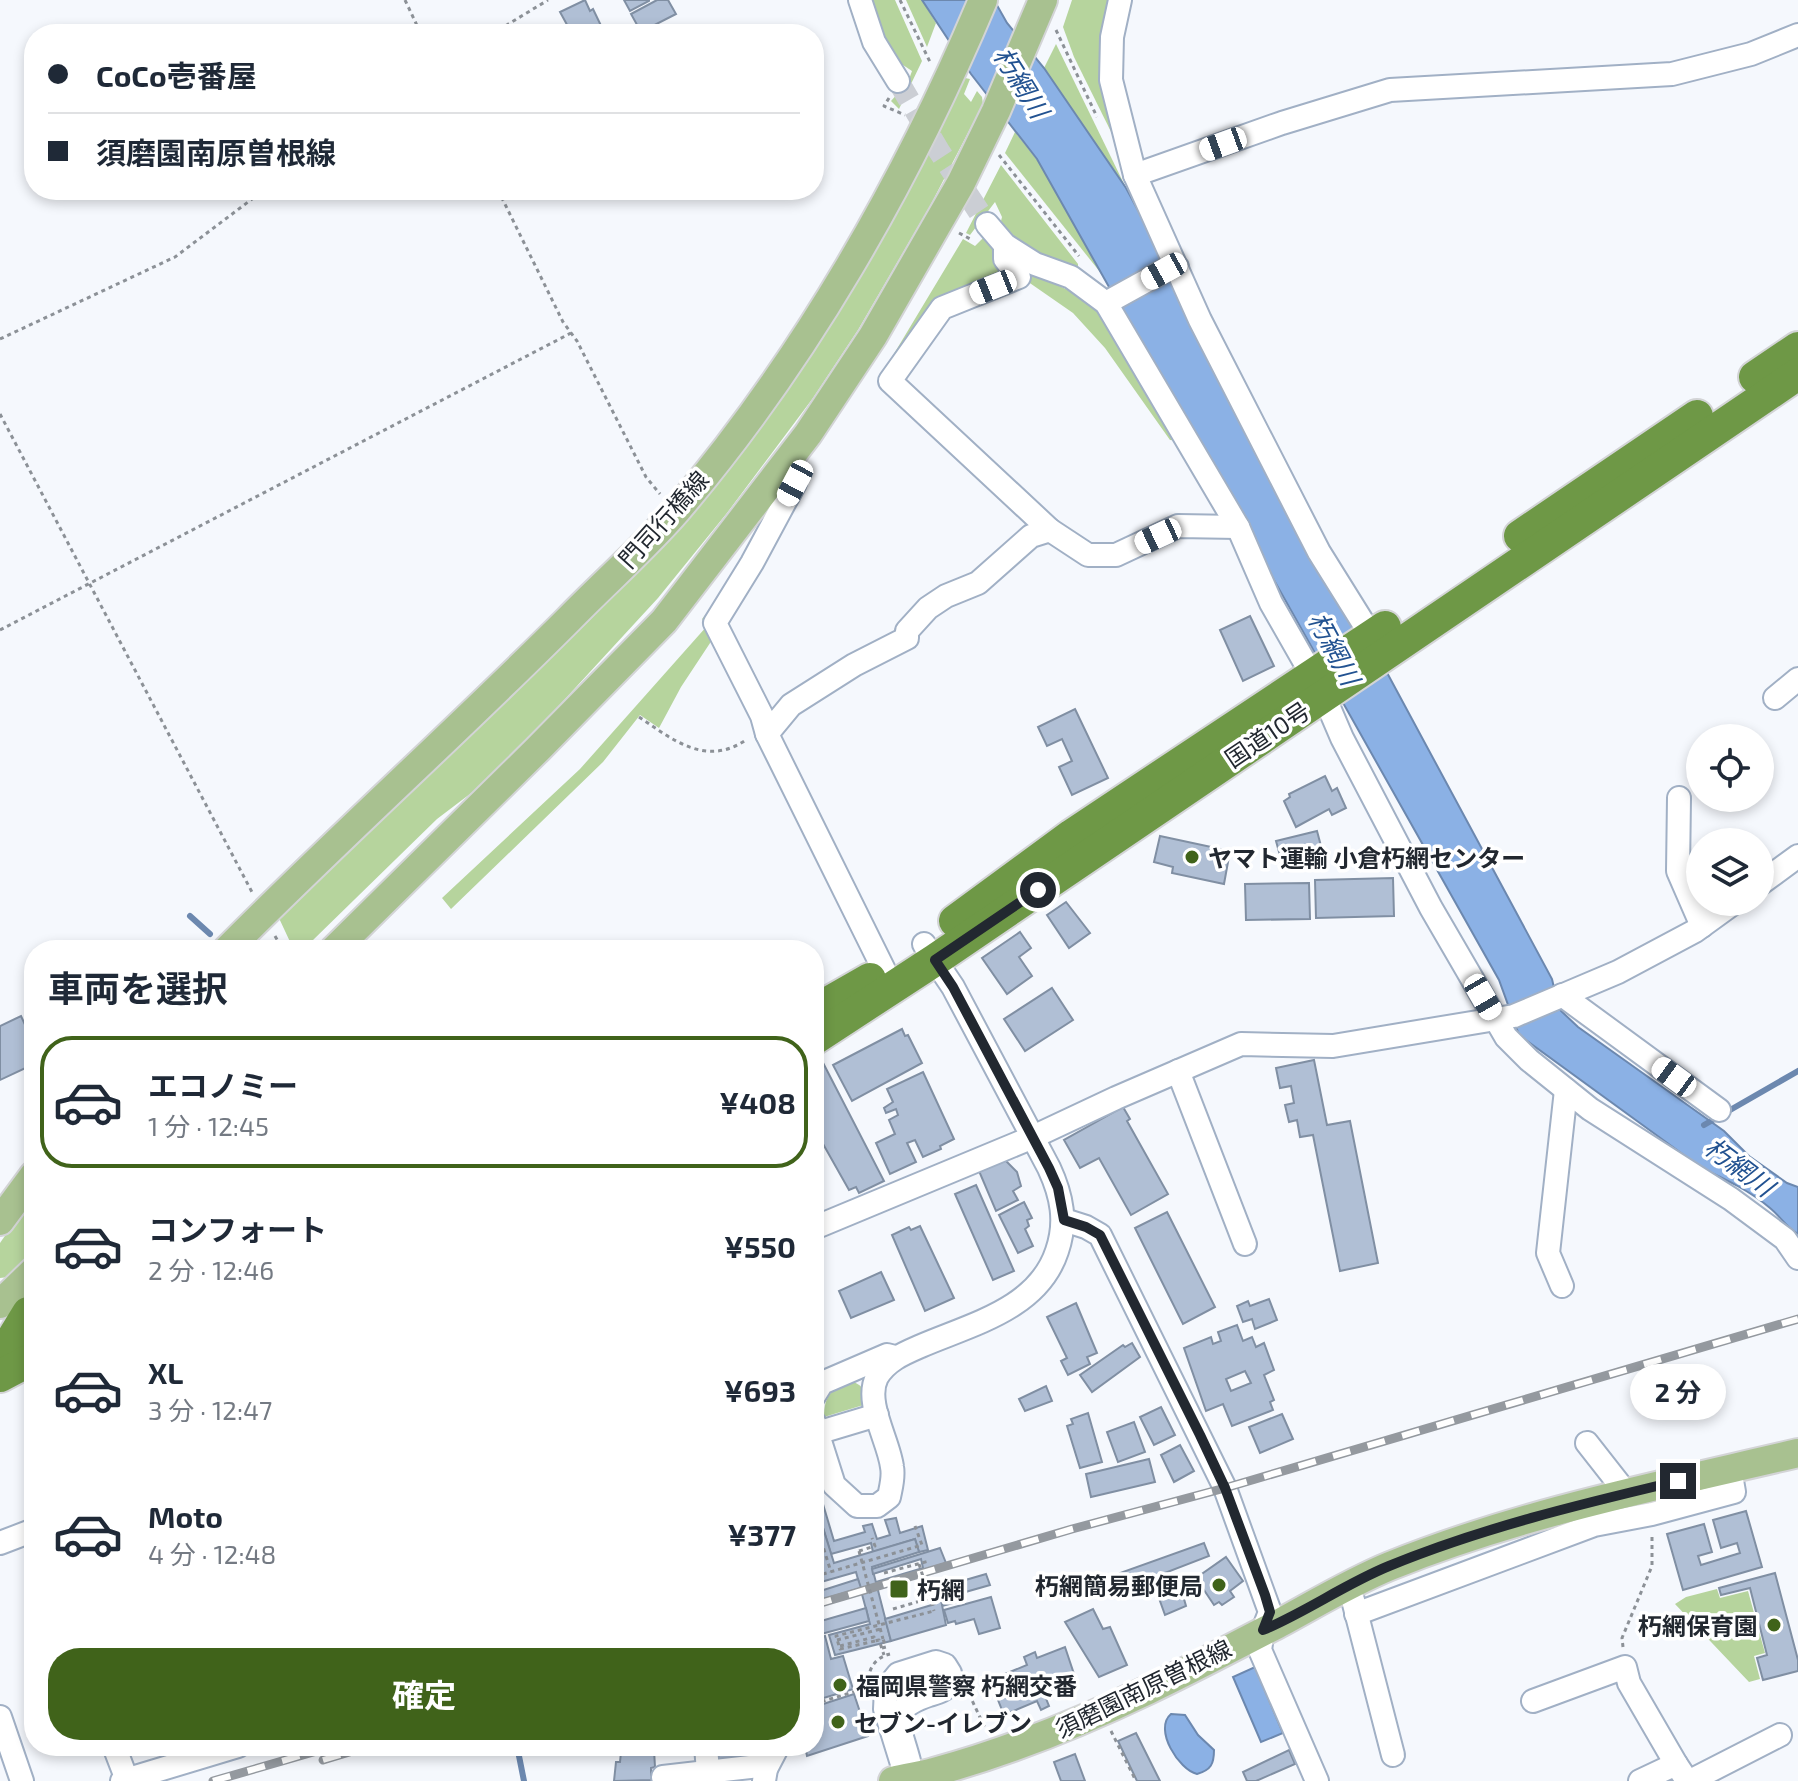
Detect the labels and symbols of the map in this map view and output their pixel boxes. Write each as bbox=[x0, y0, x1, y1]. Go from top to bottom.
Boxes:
water label: 朽網川 bbox=[988, 41, 1057, 126]
car bbox=[1196, 125, 1250, 163]
car bbox=[1137, 249, 1191, 293]
car bbox=[966, 267, 1020, 307]
car bbox=[773, 456, 817, 510]
street label: 門司行橋線 bbox=[612, 465, 714, 573]
car bbox=[1131, 515, 1185, 557]
water label: 朽網川 bbox=[1303, 606, 1368, 692]
street label: 国道10号 bbox=[1219, 695, 1315, 773]
place label: ヤマト運輸 小倉朽網センター bbox=[1208, 843, 1525, 872]
marker: ヤマト運輸 小倉朽網センター bbox=[1183, 848, 1201, 866]
route start bbox=[1020, 872, 1056, 908]
car bbox=[1461, 970, 1505, 1024]
car bbox=[1648, 1053, 1700, 1101]
water label: 朽網川 bbox=[1700, 1130, 1783, 1204]
callout: 2 分 bbox=[1630, 1365, 1726, 1421]
route end bbox=[1660, 1463, 1696, 1499]
place label: 朽網簡易郵便局 bbox=[1035, 1571, 1203, 1600]
place label: 朽網 bbox=[917, 1575, 965, 1604]
marker: 朽網簡易郵便局 bbox=[1210, 1576, 1228, 1594]
marker: 朽網 bbox=[888, 1578, 910, 1600]
place label: 朽網保育園 bbox=[1638, 1611, 1758, 1640]
marker: 朽網保育園 bbox=[1765, 1616, 1783, 1634]
street label: 須磨園南原曽根線 bbox=[1050, 1633, 1236, 1743]
place label: 福岡県警察 朽網交番 bbox=[856, 1671, 1077, 1700]
marker: 福岡県警察 朽網交番 bbox=[831, 1676, 849, 1694]
place label: セブン-イレブン bbox=[854, 1708, 1032, 1737]
marker: セブン-イレブン bbox=[829, 1713, 847, 1731]

